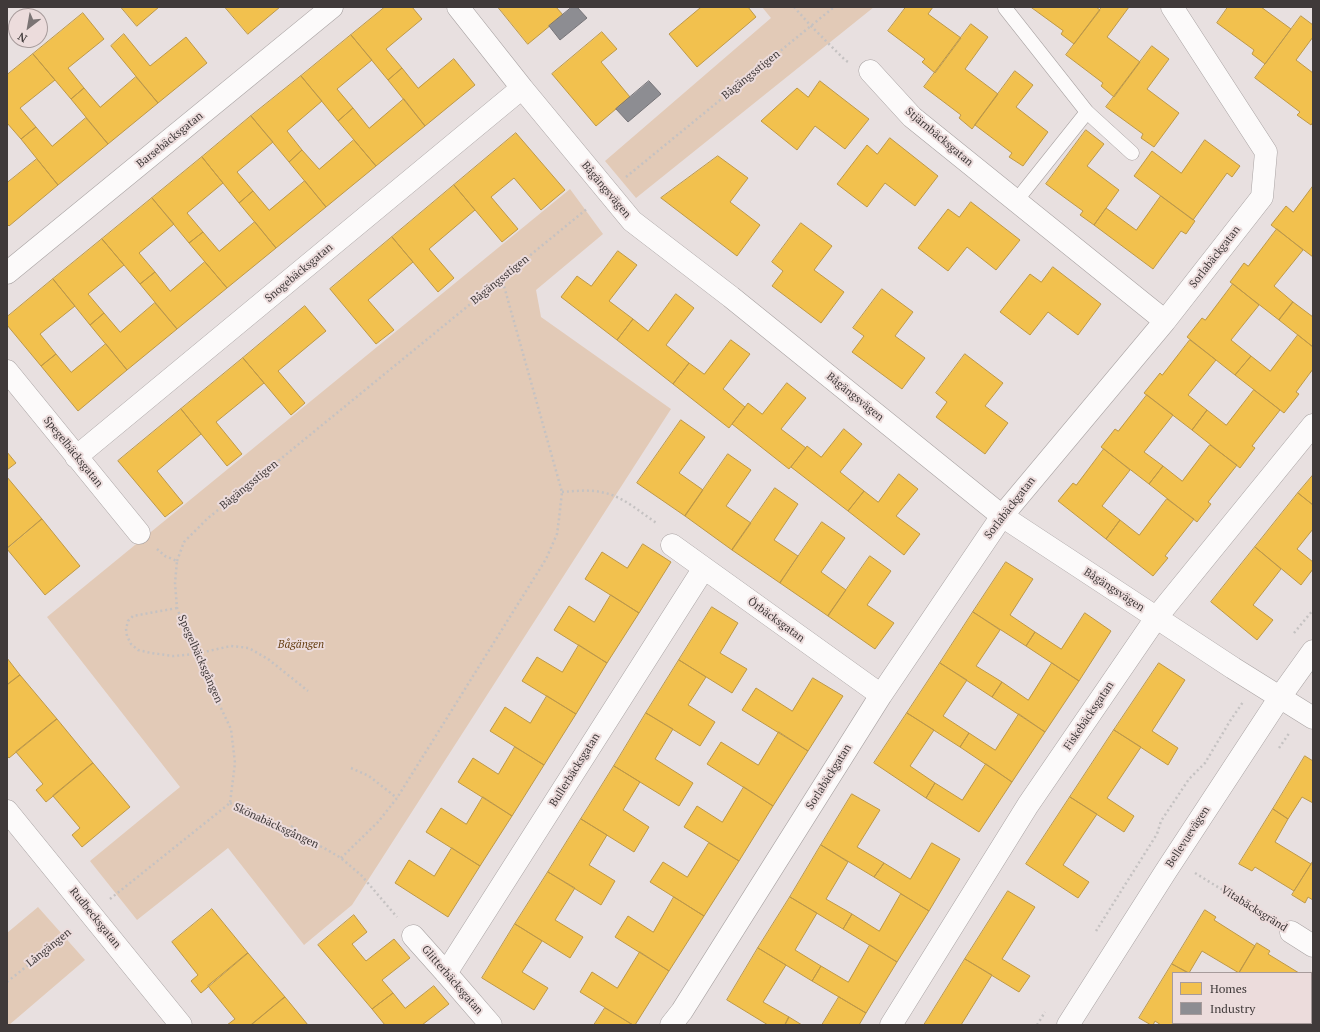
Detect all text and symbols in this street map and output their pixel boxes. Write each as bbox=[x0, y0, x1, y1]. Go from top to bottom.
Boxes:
north arrow bbox=[8, 8, 48, 48]
text: N bbox=[15, 29, 30, 46]
street label: Bågängsstigen bbox=[719, 48, 783, 102]
street label: Stjärnbäcksgatan bbox=[903, 105, 975, 169]
street label: Barsebäcksgatan bbox=[134, 109, 206, 171]
street label: Bågängsvägen bbox=[579, 159, 633, 221]
street label: Sorlabäckgatan bbox=[1187, 223, 1243, 291]
street label: Snogebäcksgatan bbox=[262, 241, 336, 305]
street label: Bågängsstigen bbox=[468, 253, 532, 307]
street label: Bågängsvägen bbox=[824, 370, 886, 424]
street label: Spegelbäcksgatan bbox=[41, 414, 105, 490]
street label: Bågängsstigen bbox=[217, 458, 281, 512]
street label: Sorlabäckgatan bbox=[982, 474, 1038, 542]
street label: Bågängsvägen bbox=[1081, 565, 1147, 615]
street label: Örbäcksgatan bbox=[745, 595, 807, 645]
street label: Spegelbäcksgången bbox=[175, 613, 225, 705]
park label: Bågängen bbox=[278, 638, 324, 652]
street label: Fiskebäcksgatan bbox=[1061, 679, 1117, 753]
street label: Bullerbäcksgatan bbox=[547, 731, 603, 809]
street label: Sorlabäckgatan bbox=[804, 742, 854, 812]
street label: Skönabäcksgången bbox=[231, 800, 321, 852]
street label: Bellevuevägen bbox=[1163, 804, 1213, 870]
street label: Vitabäcksgränd bbox=[1218, 883, 1290, 935]
street label: Rudbecksgatan bbox=[67, 885, 123, 951]
street label: Långängen bbox=[24, 926, 74, 970]
street label: Glitterbäcksgatan bbox=[419, 943, 485, 1017]
legend bbox=[1172, 972, 1312, 1024]
text: Homes bbox=[1210, 981, 1247, 996]
text: Industry bbox=[1210, 1001, 1255, 1016]

